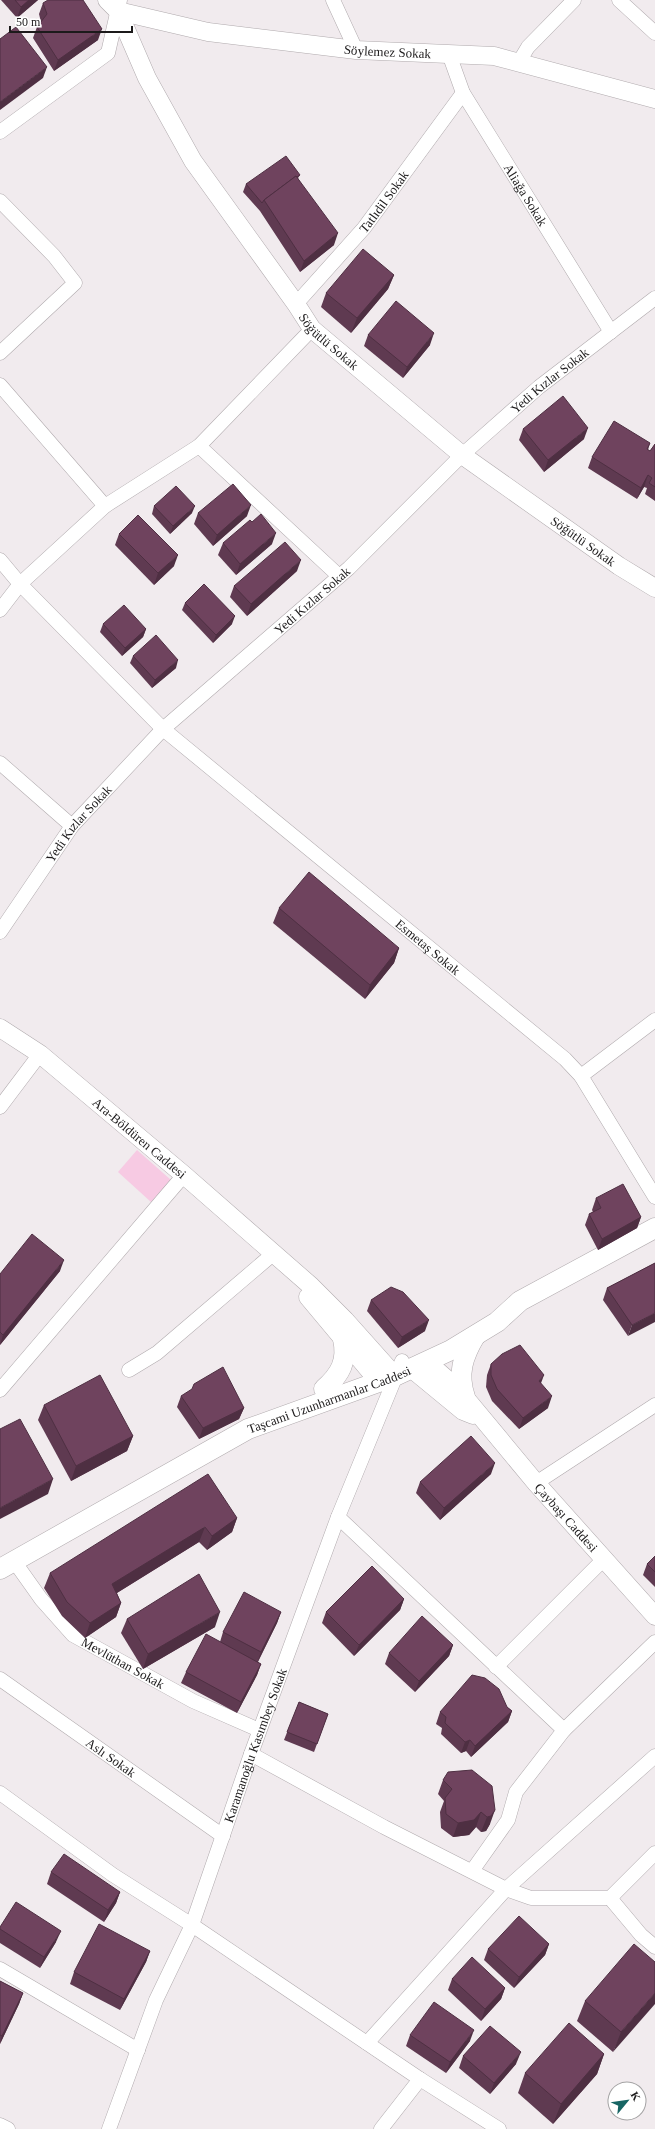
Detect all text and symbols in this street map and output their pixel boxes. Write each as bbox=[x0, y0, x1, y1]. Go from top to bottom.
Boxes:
scale bar bbox=[10, 8, 132, 34]
text: 50 m bbox=[16, 15, 41, 29]
street label: Söylemez Sokak bbox=[343, 41, 432, 61]
street label: Aliağa Sokak bbox=[501, 161, 551, 229]
street label: Tatlıdil Sokak bbox=[356, 167, 412, 236]
street label: Söğütlü Sokak bbox=[296, 310, 362, 373]
street label: Yedi Kızlar Sokak bbox=[507, 344, 592, 416]
street label: Söğütlü Sokak bbox=[548, 513, 619, 569]
street label: Yedi Kızlar Sokak bbox=[271, 563, 353, 637]
street label: Yedi Kızlar Sokak bbox=[42, 781, 115, 865]
street label: Esmetaş Sokak bbox=[393, 916, 464, 978]
street label: Ara-Böldüren Caddesi bbox=[90, 1094, 190, 1182]
street label: Taşcami Uzunharmanlar Caddesi bbox=[245, 1362, 413, 1436]
street label: Çaybaşı Caddesi bbox=[532, 1480, 601, 1555]
street label: Mevlüthan Sokak bbox=[79, 1634, 168, 1692]
street label: Karamanoğlu Kasımbey Sokak bbox=[221, 1666, 290, 1824]
street label: Aslı Sokak bbox=[83, 1735, 139, 1780]
north arrow bbox=[607, 2081, 647, 2121]
text: K bbox=[628, 2089, 643, 2103]

